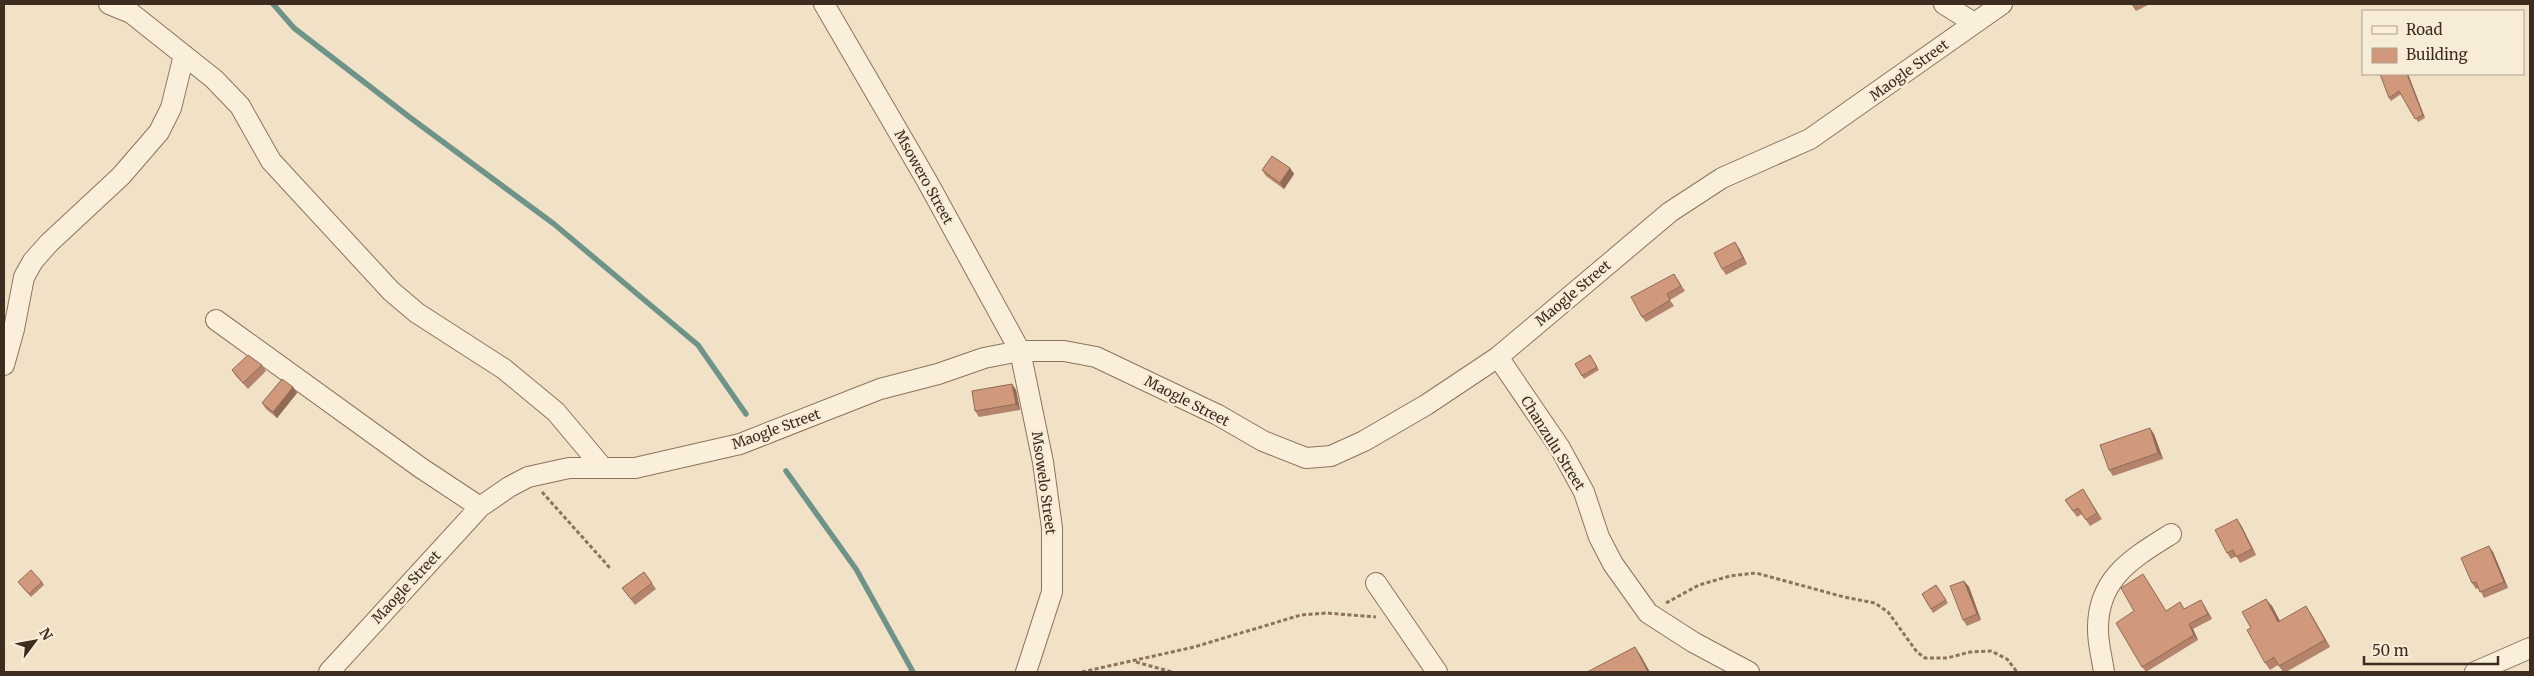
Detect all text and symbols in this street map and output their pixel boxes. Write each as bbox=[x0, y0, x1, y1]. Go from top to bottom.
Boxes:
legend bbox=[2362, 10, 2524, 75]
text: Road bbox=[2406, 20, 2442, 39]
street label: Maogle Street bbox=[1866, 35, 1952, 105]
text: Building bbox=[2406, 45, 2468, 64]
street label: Msowero Street bbox=[891, 127, 958, 228]
street label: Maogle Street bbox=[1532, 256, 1615, 330]
street label: Maogle Street bbox=[1141, 372, 1233, 430]
street label: Chanzulu Street bbox=[1517, 392, 1590, 494]
street label: Maogle Street bbox=[729, 404, 823, 453]
street label: Msowelo Street bbox=[1028, 430, 1060, 536]
street label: Maogle Street bbox=[368, 546, 445, 627]
north arrow bbox=[10, 616, 60, 666]
text: N bbox=[35, 625, 57, 644]
scale bar bbox=[2364, 634, 2498, 666]
text: 50 m bbox=[2372, 641, 2409, 660]

